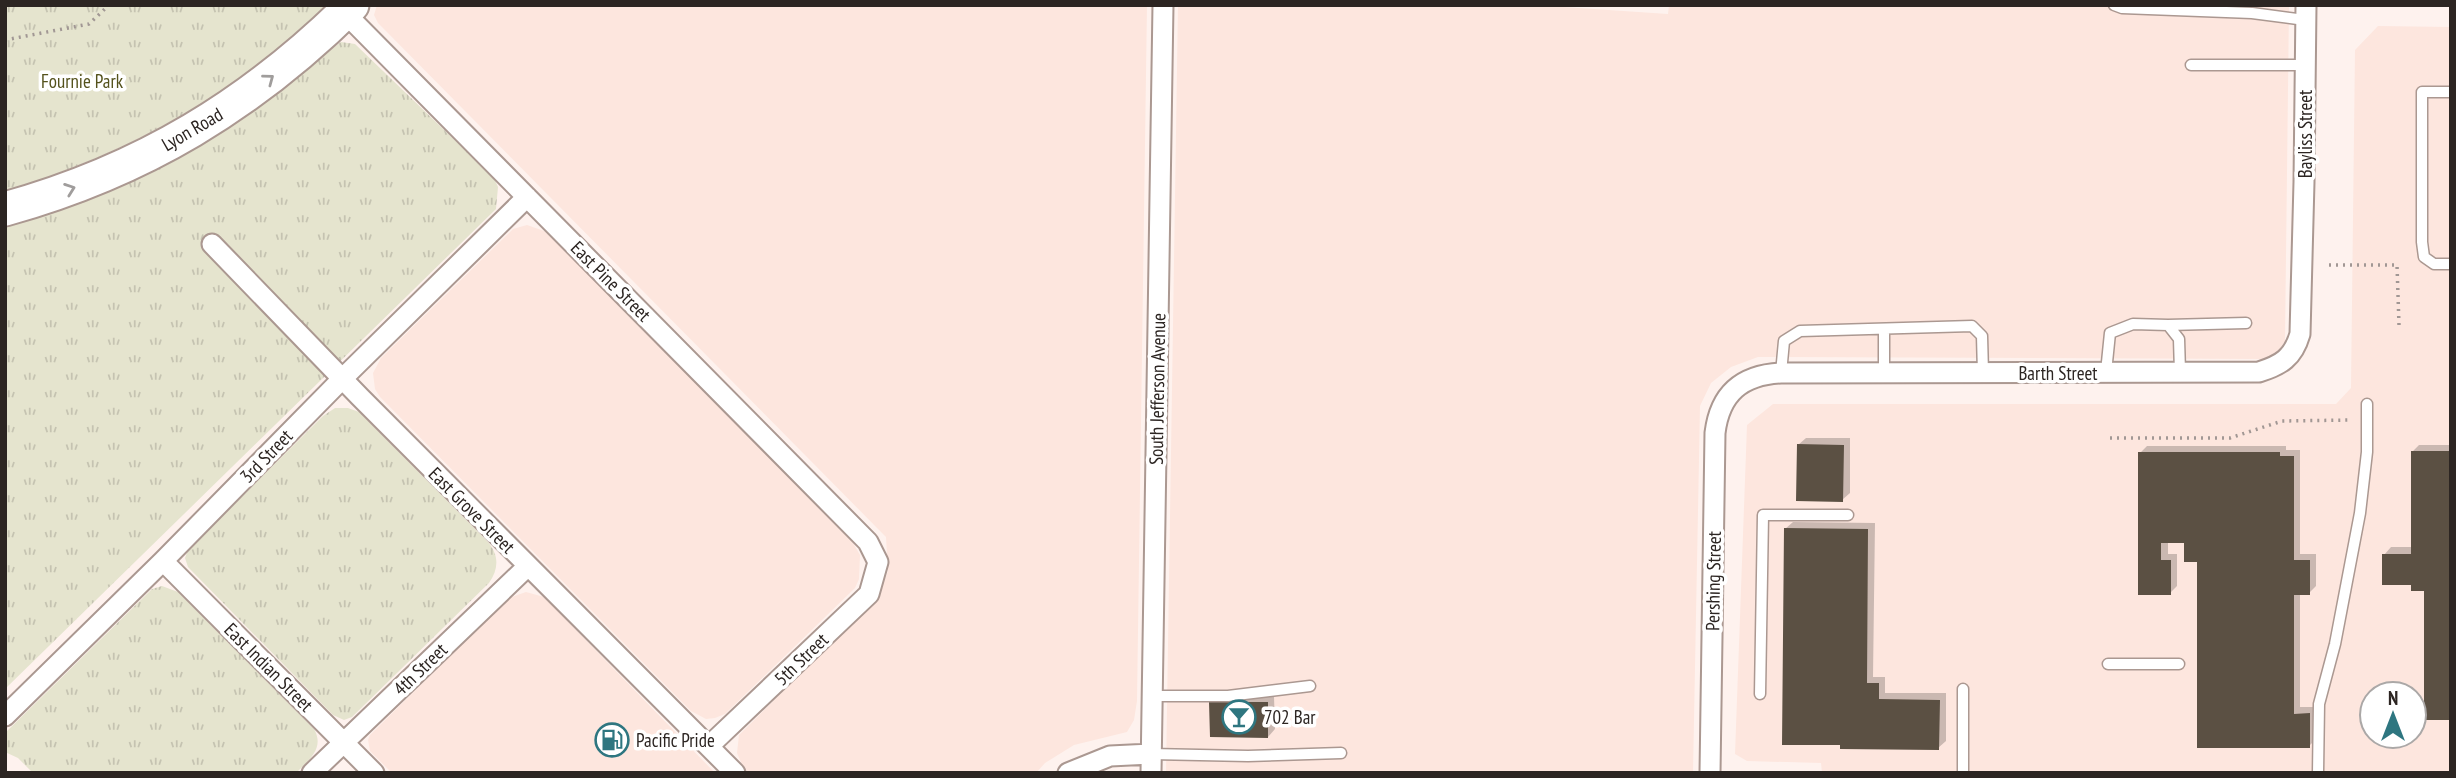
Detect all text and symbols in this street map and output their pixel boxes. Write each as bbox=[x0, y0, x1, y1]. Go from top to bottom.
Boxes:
park label: Fournie Park bbox=[41, 69, 124, 93]
one-way arrow bbox=[261, 75, 273, 88]
street label: Bayliss Street bbox=[2293, 89, 2317, 178]
street label: Lyon Road bbox=[157, 102, 227, 156]
one-way arrow bbox=[64, 183, 76, 197]
street label: East Pine Street bbox=[566, 236, 657, 327]
street label: South Jefferson Avenue bbox=[1144, 313, 1170, 465]
street label: Barth Street bbox=[2018, 361, 2098, 385]
street label: 3rd Street bbox=[235, 424, 298, 488]
street label: East Grove Street bbox=[424, 462, 521, 559]
street label: Pershing Street bbox=[1700, 530, 1726, 631]
street label: East Indian Street bbox=[220, 618, 319, 717]
street label: 5th Street bbox=[769, 627, 833, 690]
street label: 4th Street bbox=[388, 637, 452, 700]
north arrow bbox=[2358, 680, 2428, 750]
text: N bbox=[2388, 686, 2398, 710]
bar icon: 702 Bar bbox=[1220, 698, 1258, 736]
place label: 702 Bar bbox=[1264, 705, 1316, 729]
fuel station icon: Pacific Pride bbox=[593, 721, 631, 759]
place label: Pacific Pride bbox=[636, 728, 715, 752]

